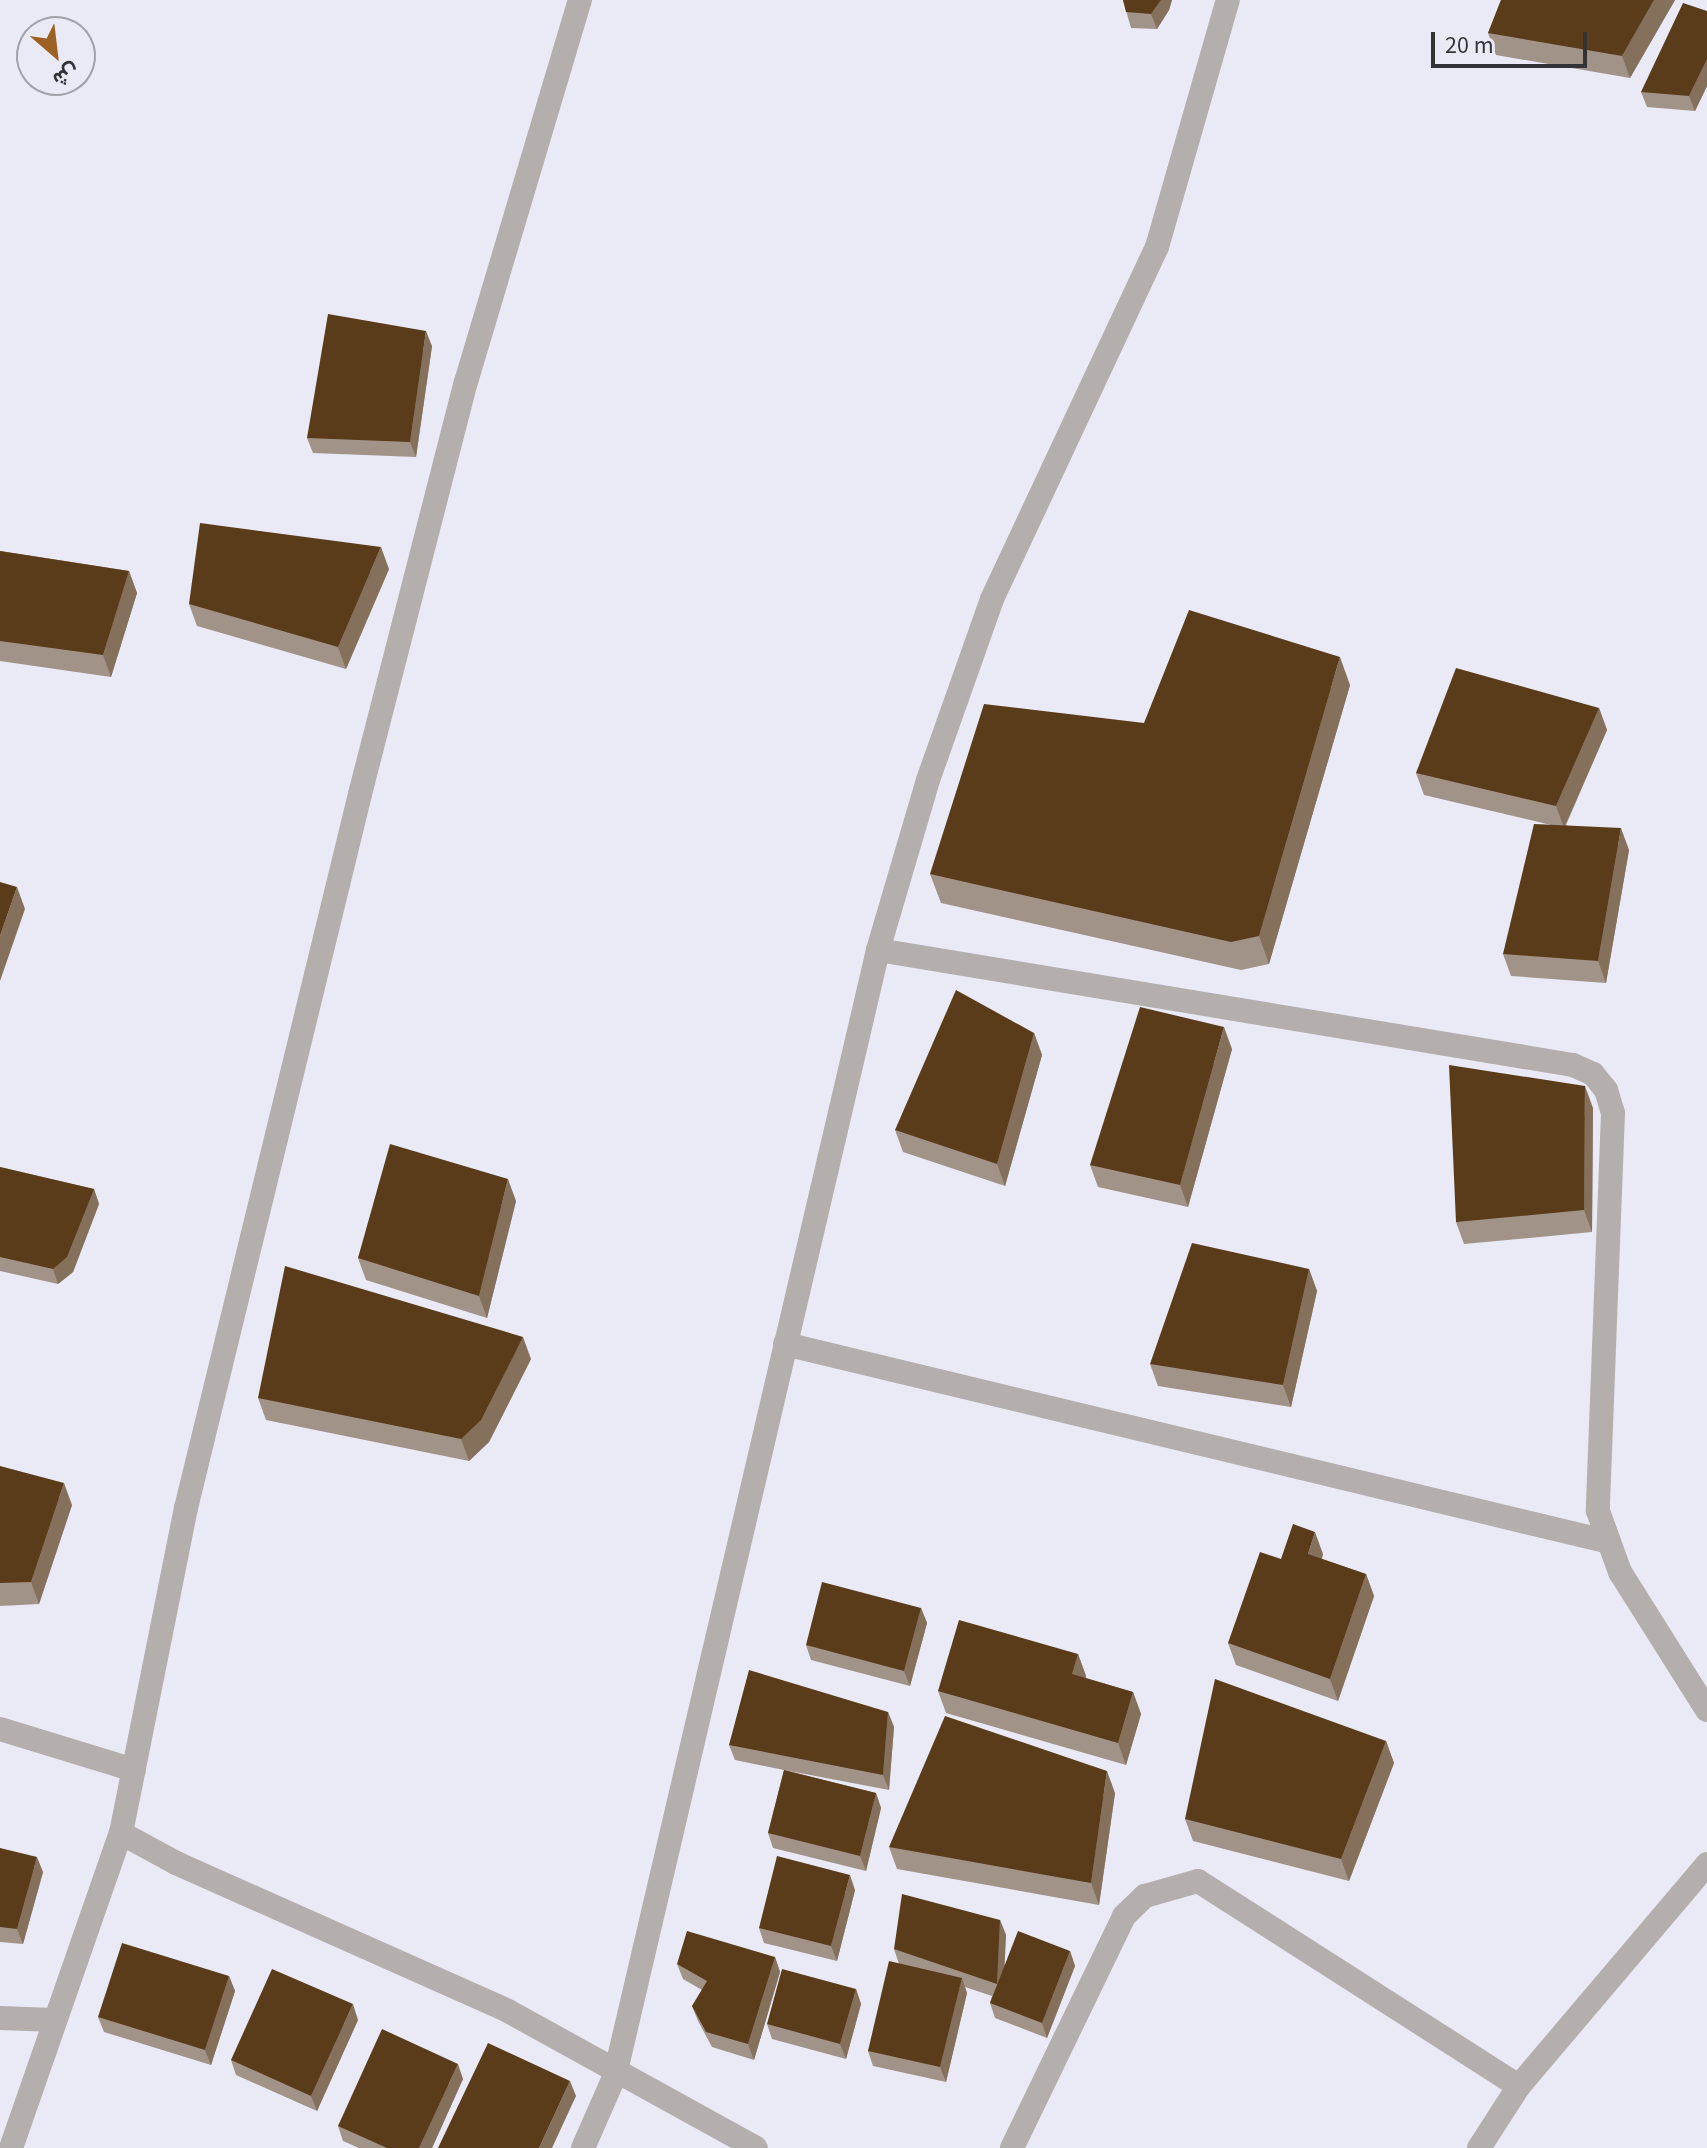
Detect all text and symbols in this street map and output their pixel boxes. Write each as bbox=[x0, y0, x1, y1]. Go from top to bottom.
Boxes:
north arrow bbox=[16, 16, 96, 96]
scale bar bbox=[1435, 16, 1591, 66]
text: 20 m bbox=[1445, 28, 1494, 63]
text: ش bbox=[47, 55, 86, 96]

